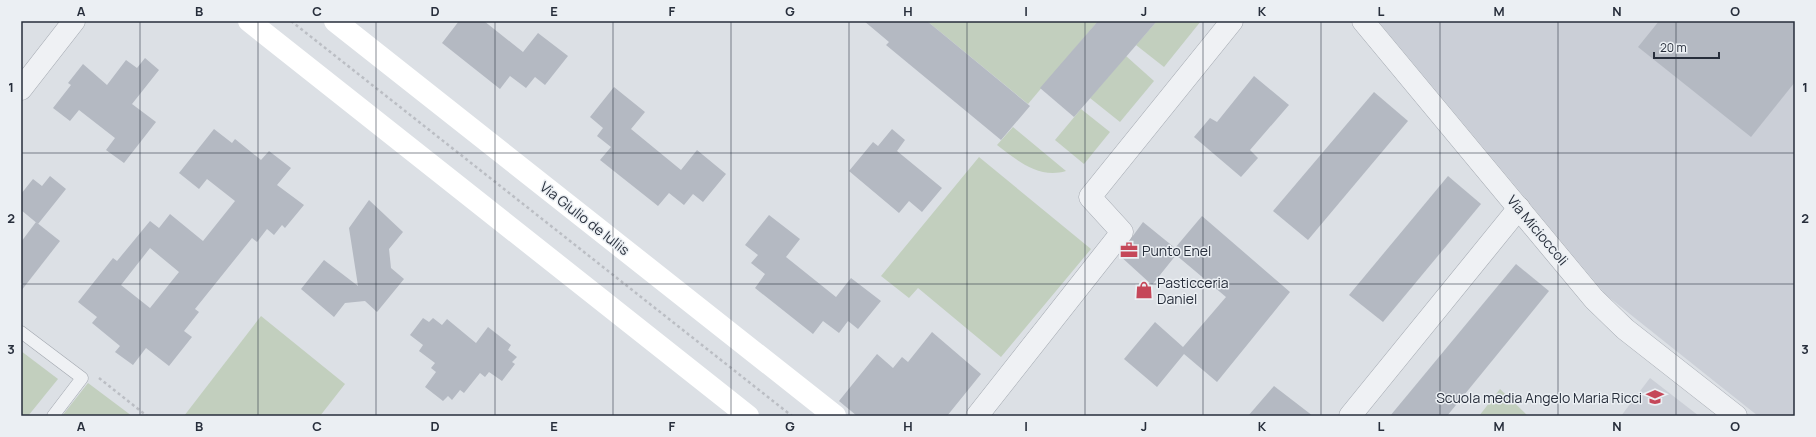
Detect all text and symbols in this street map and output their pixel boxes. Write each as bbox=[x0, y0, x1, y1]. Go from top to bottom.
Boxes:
text: A bbox=[77, 2, 86, 20]
text: B bbox=[195, 2, 203, 20]
text: C bbox=[312, 2, 322, 20]
text: D bbox=[430, 2, 440, 20]
text: E bbox=[550, 2, 558, 20]
text: F bbox=[669, 2, 676, 20]
text: G bbox=[785, 2, 795, 20]
text: H bbox=[903, 2, 913, 20]
text: I bbox=[1024, 2, 1028, 20]
text: J bbox=[1141, 2, 1147, 20]
text: K bbox=[1258, 2, 1267, 20]
text: L bbox=[1378, 2, 1385, 20]
text: M bbox=[1493, 2, 1505, 20]
text: N bbox=[1612, 2, 1622, 20]
text: O bbox=[1730, 2, 1740, 20]
scale bar bbox=[1654, 34, 1719, 60]
text: 20 m bbox=[1660, 39, 1687, 56]
text: 1 bbox=[8, 78, 14, 96]
text: 1 bbox=[1802, 78, 1808, 96]
street label: Via Giulio de Iuliis bbox=[536, 177, 634, 259]
street label: Via Micioccoli bbox=[1503, 191, 1573, 269]
text: 2 bbox=[7, 209, 15, 227]
text: 2 bbox=[1801, 209, 1809, 227]
office icon: Punto Enel bbox=[1119, 240, 1139, 260]
place label: Punto Enel bbox=[1142, 241, 1211, 260]
place label: Pasticceria Daniel bbox=[1157, 273, 1229, 308]
shop icon: Pasticceria Daniel bbox=[1134, 280, 1154, 300]
text: 3 bbox=[7, 340, 15, 358]
text: 3 bbox=[1801, 340, 1809, 358]
school or university icon: Scuola media Angelo Maria Ricci bbox=[1645, 387, 1665, 407]
place label: Scuola media Angelo Maria Ricci bbox=[1436, 388, 1642, 407]
text: A bbox=[77, 417, 86, 435]
text: B bbox=[195, 417, 203, 435]
text: C bbox=[312, 417, 322, 435]
text: D bbox=[430, 417, 440, 435]
text: E bbox=[550, 417, 558, 435]
text: F bbox=[669, 417, 676, 435]
text: G bbox=[785, 417, 795, 435]
text: H bbox=[903, 417, 913, 435]
text: I bbox=[1024, 417, 1028, 435]
text: J bbox=[1141, 417, 1147, 435]
text: K bbox=[1258, 417, 1267, 435]
text: L bbox=[1378, 417, 1385, 435]
text: M bbox=[1493, 417, 1505, 435]
text: N bbox=[1612, 417, 1622, 435]
text: O bbox=[1730, 417, 1740, 435]

